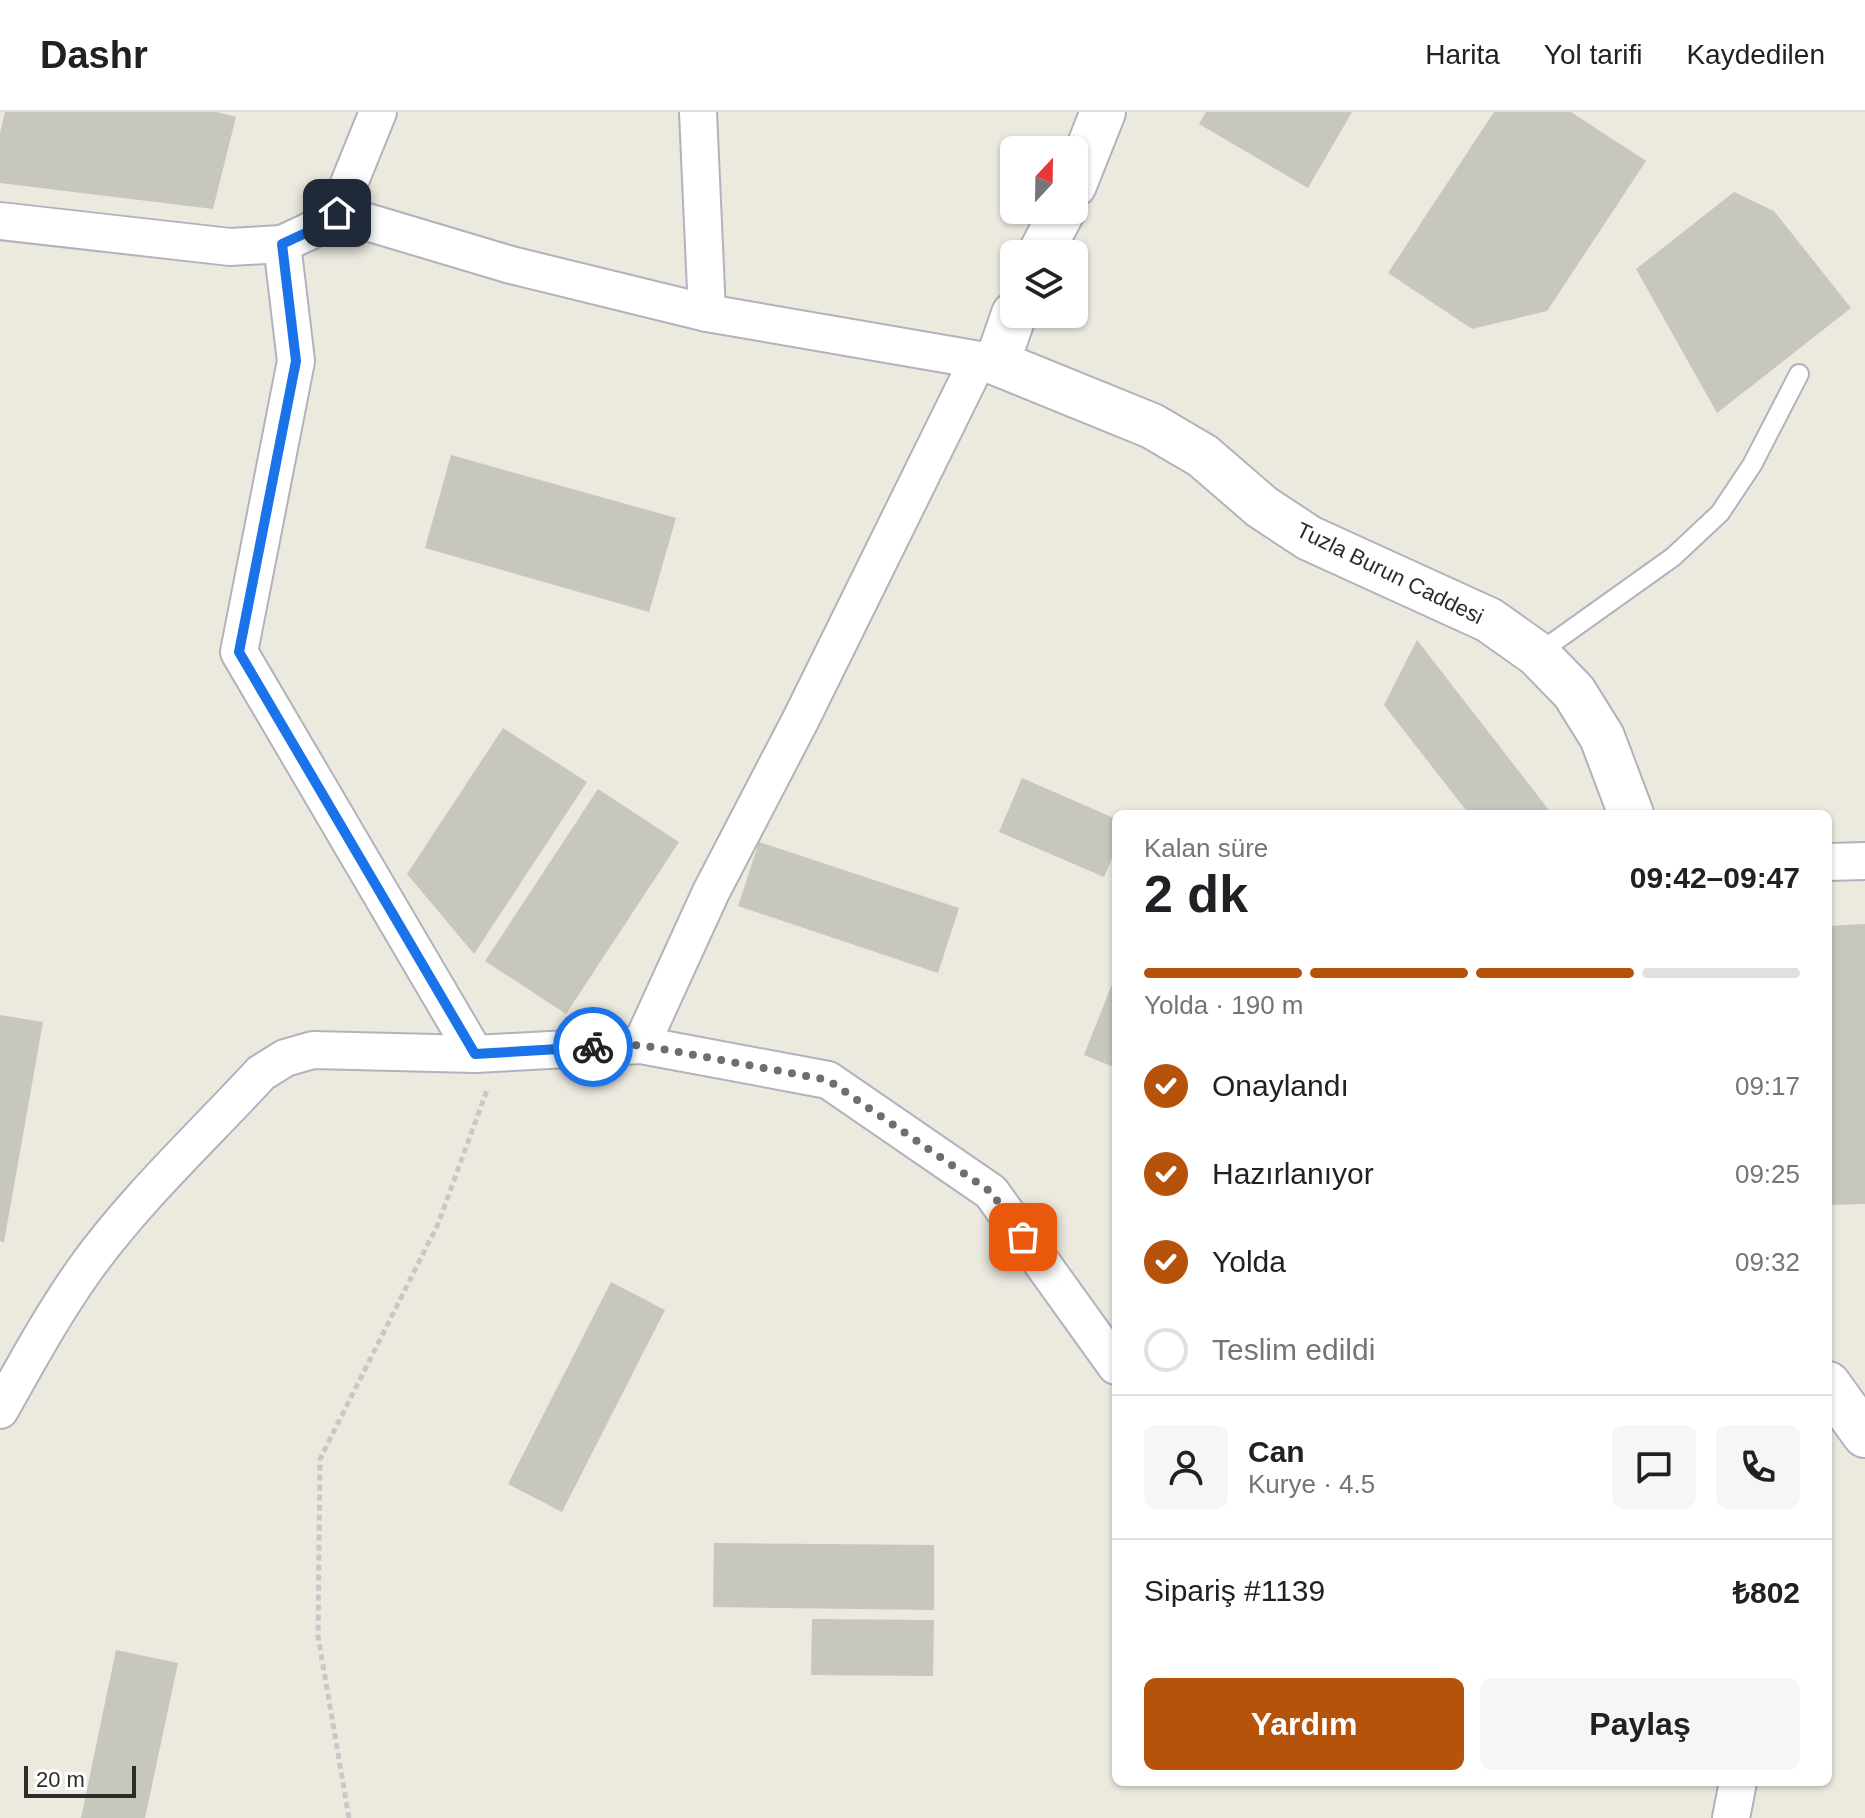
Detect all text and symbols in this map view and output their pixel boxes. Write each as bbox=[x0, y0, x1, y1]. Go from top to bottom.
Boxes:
text: Dashr bbox=[40, 34, 148, 76]
text: Harita bbox=[1425, 39, 1500, 70]
text: Yol tarifi bbox=[1544, 39, 1642, 70]
text: Kaydedilen bbox=[1686, 39, 1825, 70]
north arrow bbox=[1000, 136, 1088, 224]
map controls bbox=[1000, 136, 1088, 328]
pin bbox=[303, 179, 371, 247]
icon: home bbox=[315, 191, 359, 235]
button: layers bbox=[1000, 240, 1088, 328]
street label: Tuzla Burun Caddesi bbox=[1293, 517, 1487, 629]
text: Kalan süre bbox=[1144, 833, 1268, 863]
text: 09:42–09:47 bbox=[1630, 861, 1800, 894]
text: 2 dk bbox=[1144, 865, 1248, 923]
text: Yolda · 190 m bbox=[1144, 990, 1303, 1020]
courier bbox=[553, 1007, 633, 1087]
icon: bike bbox=[571, 1025, 615, 1069]
icon: check bbox=[1144, 1064, 1188, 1108]
text: Onaylandı bbox=[1212, 1069, 1349, 1102]
text: 09:17 bbox=[1735, 1071, 1800, 1101]
icon: check bbox=[1144, 1152, 1188, 1196]
text: Hazırlanıyor bbox=[1212, 1157, 1374, 1190]
text: 09:25 bbox=[1735, 1159, 1800, 1189]
pin bbox=[989, 1203, 1057, 1271]
icon: bag bbox=[1001, 1215, 1045, 1259]
icon: check bbox=[1144, 1240, 1188, 1284]
text: Yolda bbox=[1212, 1245, 1286, 1278]
text: 09:32 bbox=[1735, 1247, 1800, 1277]
text: Teslim edildi bbox=[1212, 1333, 1375, 1366]
button: person bbox=[1144, 1425, 1228, 1509]
button: chat bbox=[1612, 1425, 1696, 1509]
button: phone bbox=[1716, 1425, 1800, 1509]
text: Can bbox=[1248, 1435, 1305, 1468]
text: Kurye · 4.5 bbox=[1248, 1469, 1375, 1499]
text: Sipariş #1139 bbox=[1144, 1574, 1325, 1607]
text: ₺802 bbox=[1733, 1576, 1800, 1609]
button: Yardım bbox=[1144, 1678, 1464, 1770]
button: Paylaş bbox=[1480, 1678, 1800, 1770]
scale bar bbox=[24, 1762, 136, 1798]
text: 20 m bbox=[36, 1767, 85, 1792]

